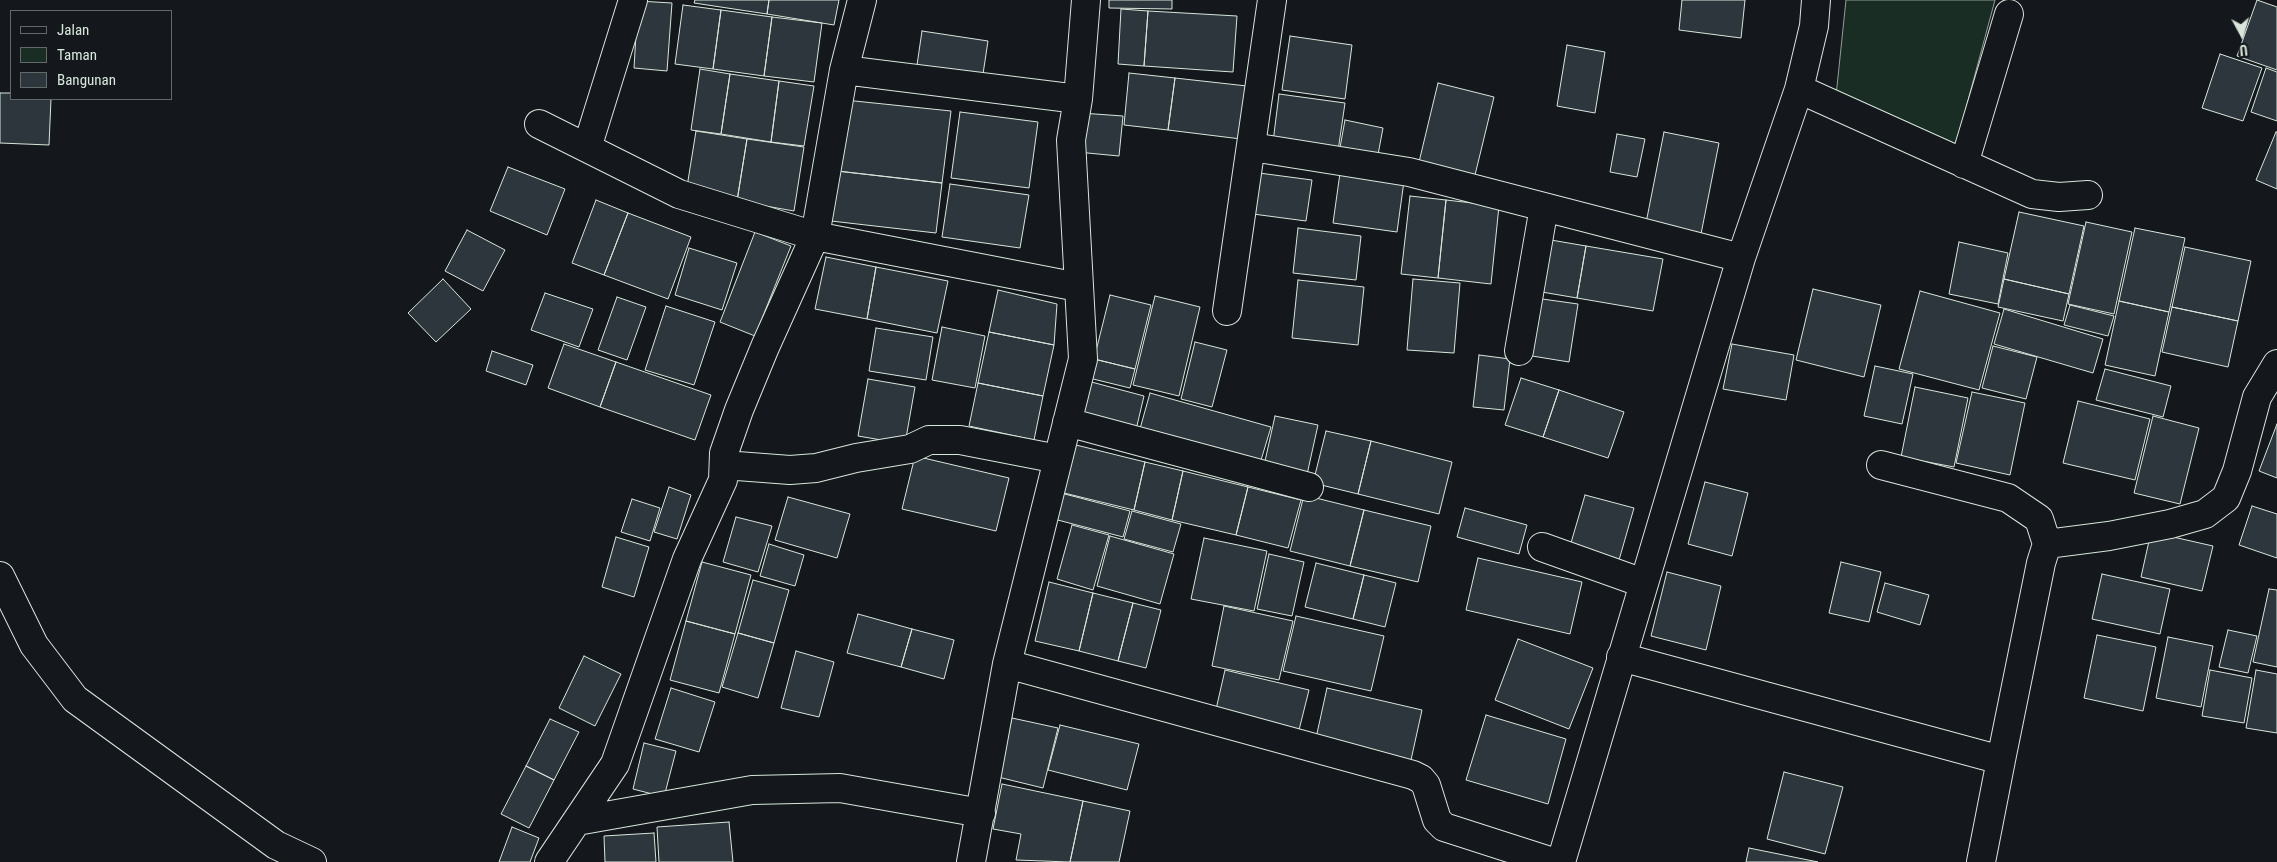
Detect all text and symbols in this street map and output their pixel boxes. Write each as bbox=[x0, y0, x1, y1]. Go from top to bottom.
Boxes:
legend bbox=[10, 10, 172, 100]
north arrow bbox=[2217, 10, 2267, 60]
text: Jalan bbox=[57, 21, 89, 39]
text: U bbox=[2239, 42, 2248, 58]
text: Taman bbox=[57, 46, 97, 64]
text: Bangunan bbox=[57, 71, 116, 89]

